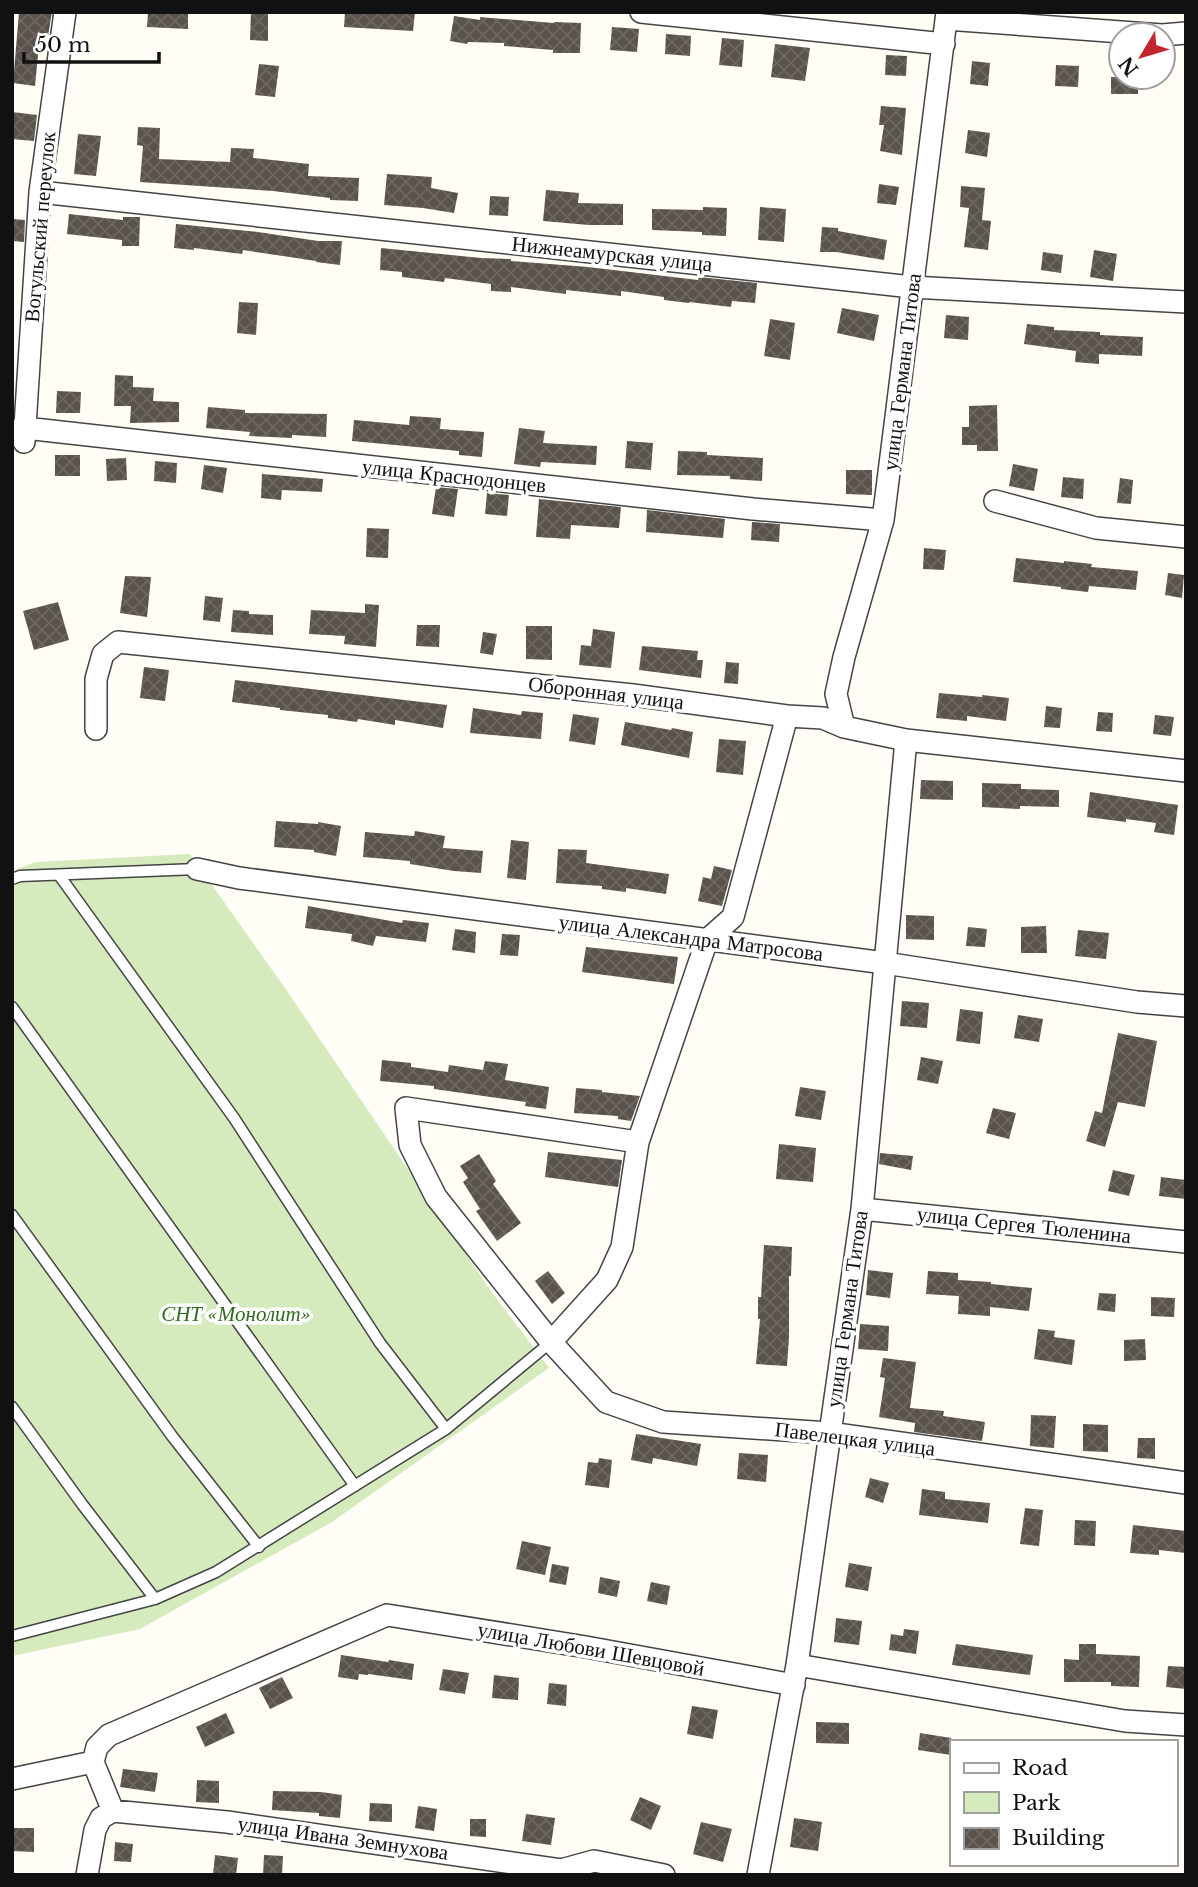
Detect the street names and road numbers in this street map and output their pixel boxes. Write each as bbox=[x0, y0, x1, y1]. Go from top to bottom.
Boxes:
street label: Вогульский переулок bbox=[19, 130, 61, 323]
street label: Нижнеамурская улица bbox=[510, 231, 714, 278]
street label: улица Германа Титова bbox=[877, 271, 927, 472]
street label: улица Краснодонцев bbox=[361, 453, 547, 499]
street label: Оборонная улица bbox=[527, 671, 686, 716]
street label: улица Александра Матросова bbox=[557, 909, 825, 967]
street label: улица Сергея Тюленина bbox=[916, 1201, 1133, 1249]
street label: улица Германа Титова bbox=[820, 1208, 874, 1409]
street label: Павелецкая улица bbox=[773, 1416, 937, 1462]
street label: улица Любови Шевцовой bbox=[476, 1616, 706, 1682]
street label: улица Ивана Земнухова bbox=[236, 1810, 451, 1866]

